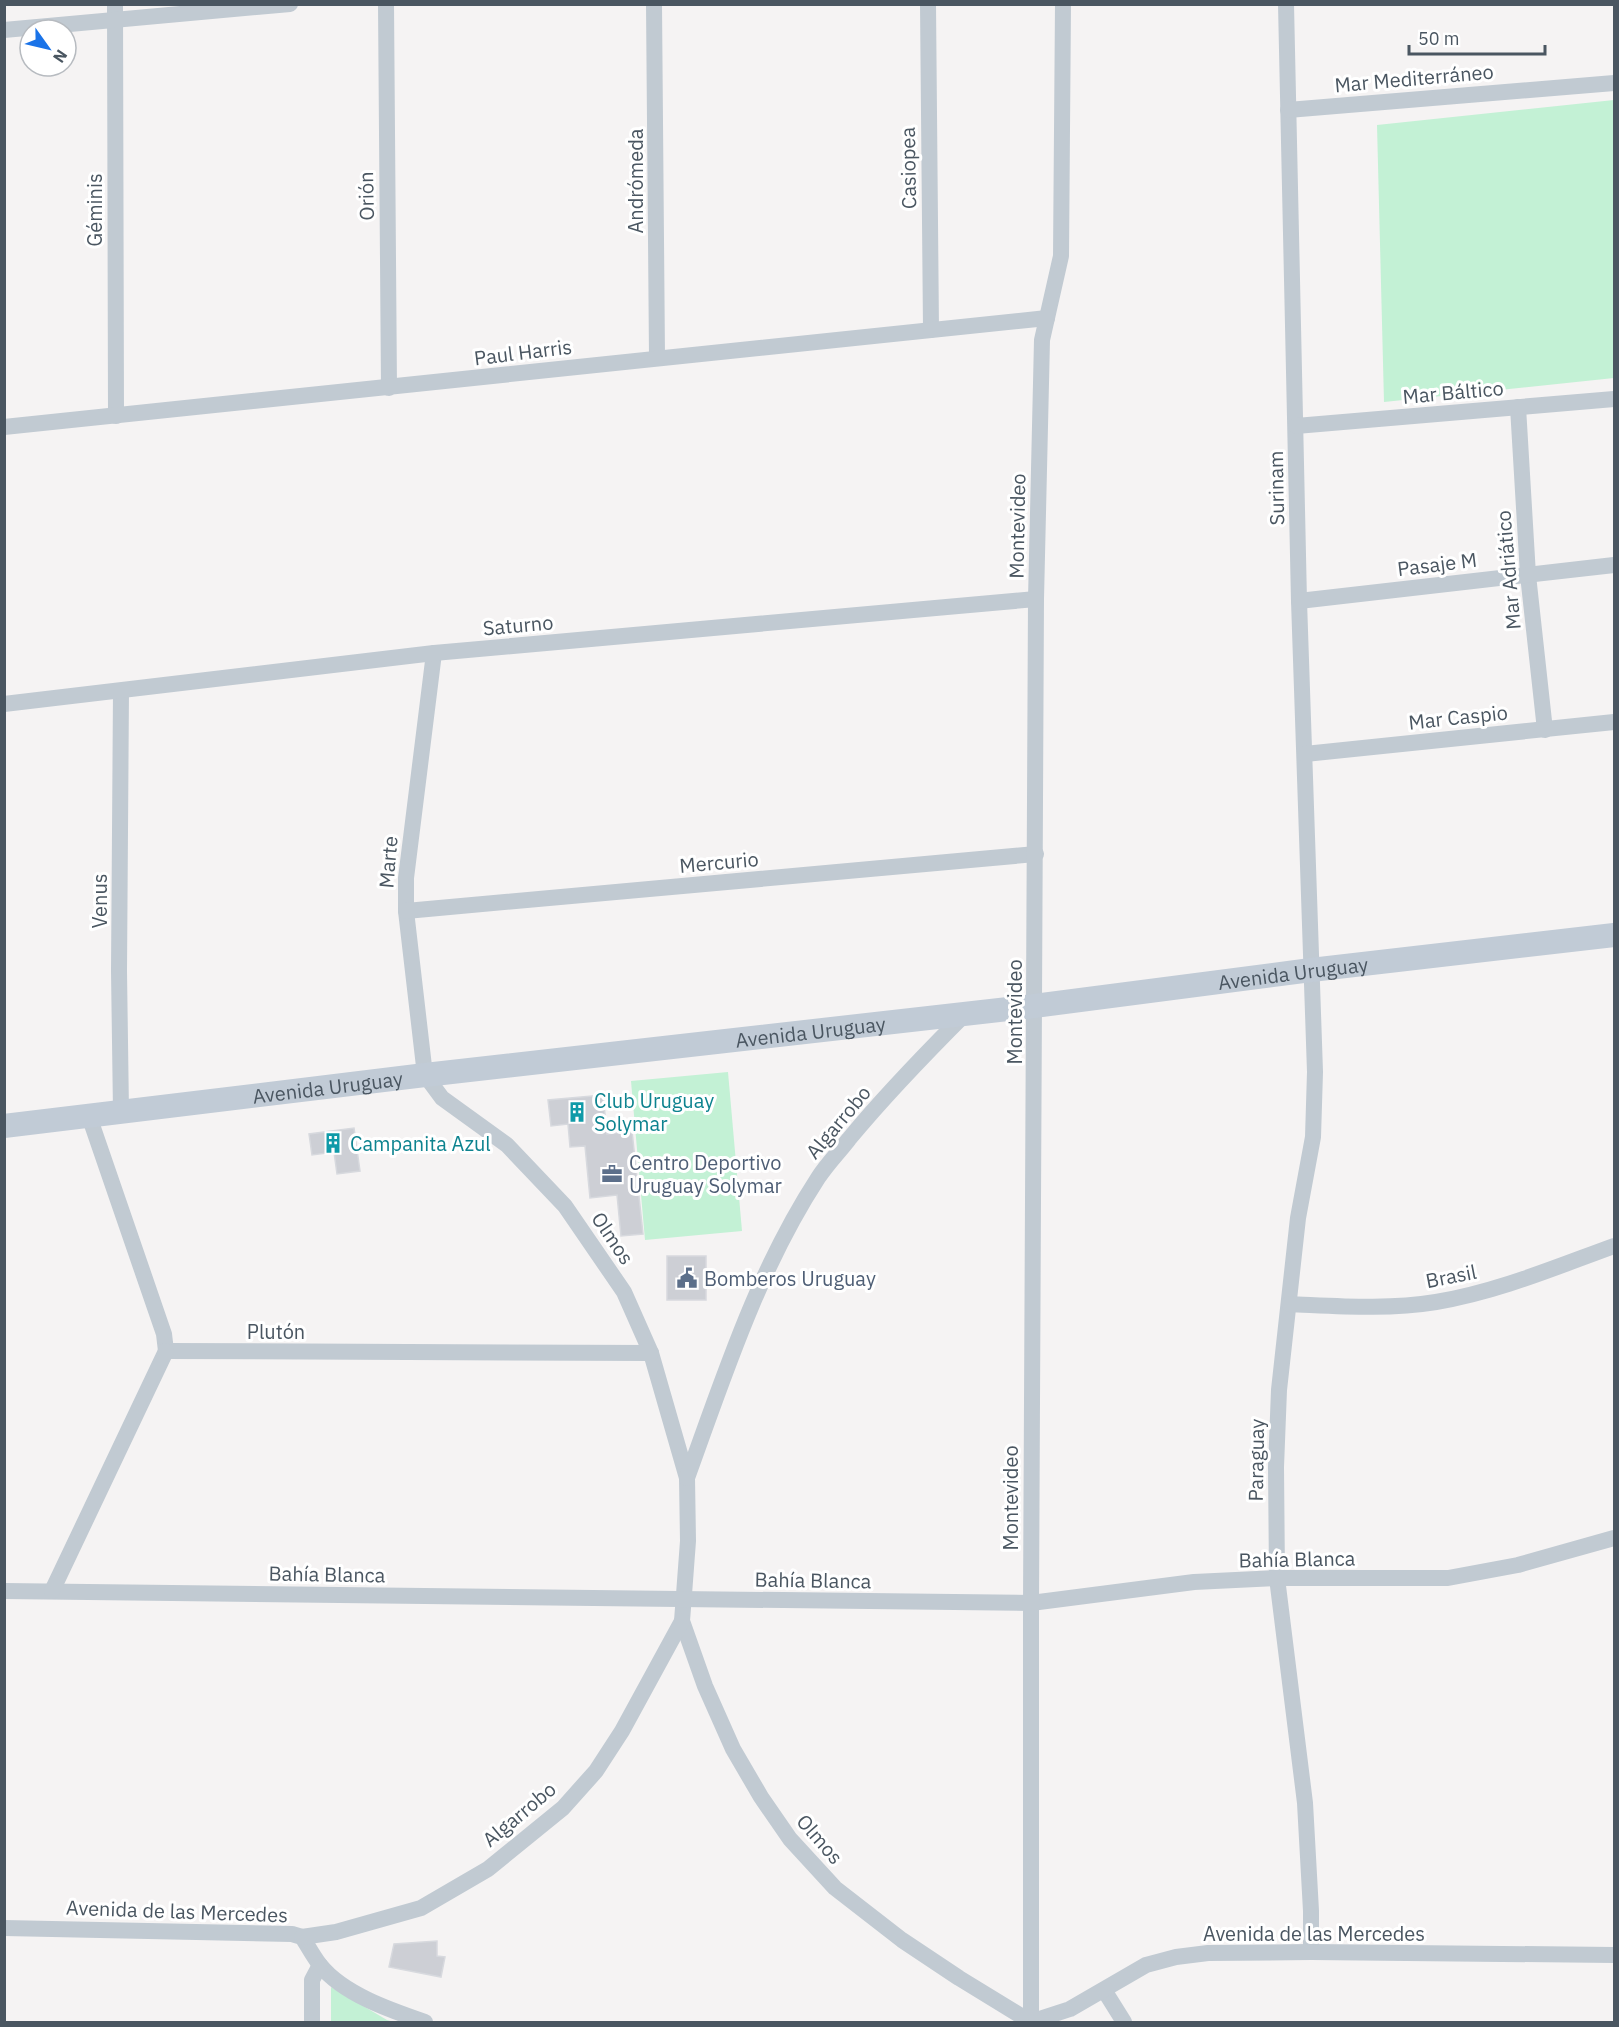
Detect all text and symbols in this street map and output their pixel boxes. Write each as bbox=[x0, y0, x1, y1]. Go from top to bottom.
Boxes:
north arrow bbox=[18, 18, 78, 78]
scale bar bbox=[1409, 18, 1546, 56]
text: 50 m bbox=[1418, 27, 1460, 50]
text: N bbox=[49, 46, 72, 67]
street label: Mar Mediterráneo bbox=[1333, 58, 1495, 98]
street label: Casiopea bbox=[894, 126, 922, 209]
street label: Andrómeda bbox=[622, 128, 649, 233]
street label: Orión bbox=[352, 171, 380, 221]
street label: Géminis bbox=[81, 173, 108, 247]
street label: Paul Harris bbox=[473, 333, 573, 371]
street label: Mar Báltico bbox=[1401, 374, 1505, 410]
street label: Surinam bbox=[1262, 450, 1290, 526]
street label: Montevideo bbox=[1003, 473, 1031, 579]
street label: Mar Adriático bbox=[1489, 509, 1527, 631]
street label: Pasaje M bbox=[1396, 546, 1478, 582]
street label: Saturno bbox=[482, 608, 554, 642]
street label: Mar Caspio bbox=[1407, 698, 1509, 736]
street label: Marte bbox=[372, 835, 404, 889]
street label: Mercurio bbox=[678, 845, 760, 879]
street label: Venus bbox=[86, 873, 113, 929]
street label: Avenida Uruguay bbox=[1216, 950, 1369, 995]
street label: Montevideo bbox=[1001, 959, 1028, 1065]
street label: Avenida Uruguay bbox=[734, 1009, 887, 1053]
street label: Avenida Uruguay bbox=[251, 1064, 404, 1109]
street label: Algarrobo bbox=[799, 1080, 877, 1164]
place label: Club Uruguay Solymar bbox=[594, 1087, 714, 1137]
building icon: Club Uruguay Solymar bbox=[565, 1100, 589, 1124]
place label: Campanita Azul bbox=[350, 1130, 491, 1157]
building icon: Campanita Azul bbox=[321, 1131, 345, 1155]
place label: Centro Deportivo Uruguay Solymar bbox=[629, 1149, 782, 1199]
office icon: Centro Deportivo Uruguay Solymar bbox=[600, 1162, 624, 1186]
street label: Olmos bbox=[586, 1206, 640, 1270]
street label: Brasil bbox=[1423, 1258, 1479, 1294]
place label: Bomberos Uruguay bbox=[704, 1265, 876, 1292]
public building icon: Bomberos Uruguay bbox=[675, 1266, 699, 1290]
street label: Plutón bbox=[247, 1318, 305, 1345]
street label: Paraguay bbox=[1242, 1418, 1270, 1502]
street label: Montevideo bbox=[997, 1445, 1024, 1551]
street label: Bahía Blanca bbox=[1238, 1544, 1356, 1574]
street label: Bahía Blanca bbox=[268, 1559, 386, 1589]
street label: Bahía Blanca bbox=[754, 1565, 872, 1595]
street label: Algarrobo bbox=[477, 1775, 561, 1853]
street label: Olmos bbox=[791, 1808, 849, 1870]
street label: Avenida de las Mercedes bbox=[66, 1894, 288, 1928]
street label: Avenida de las Mercedes bbox=[1203, 1920, 1425, 1947]

